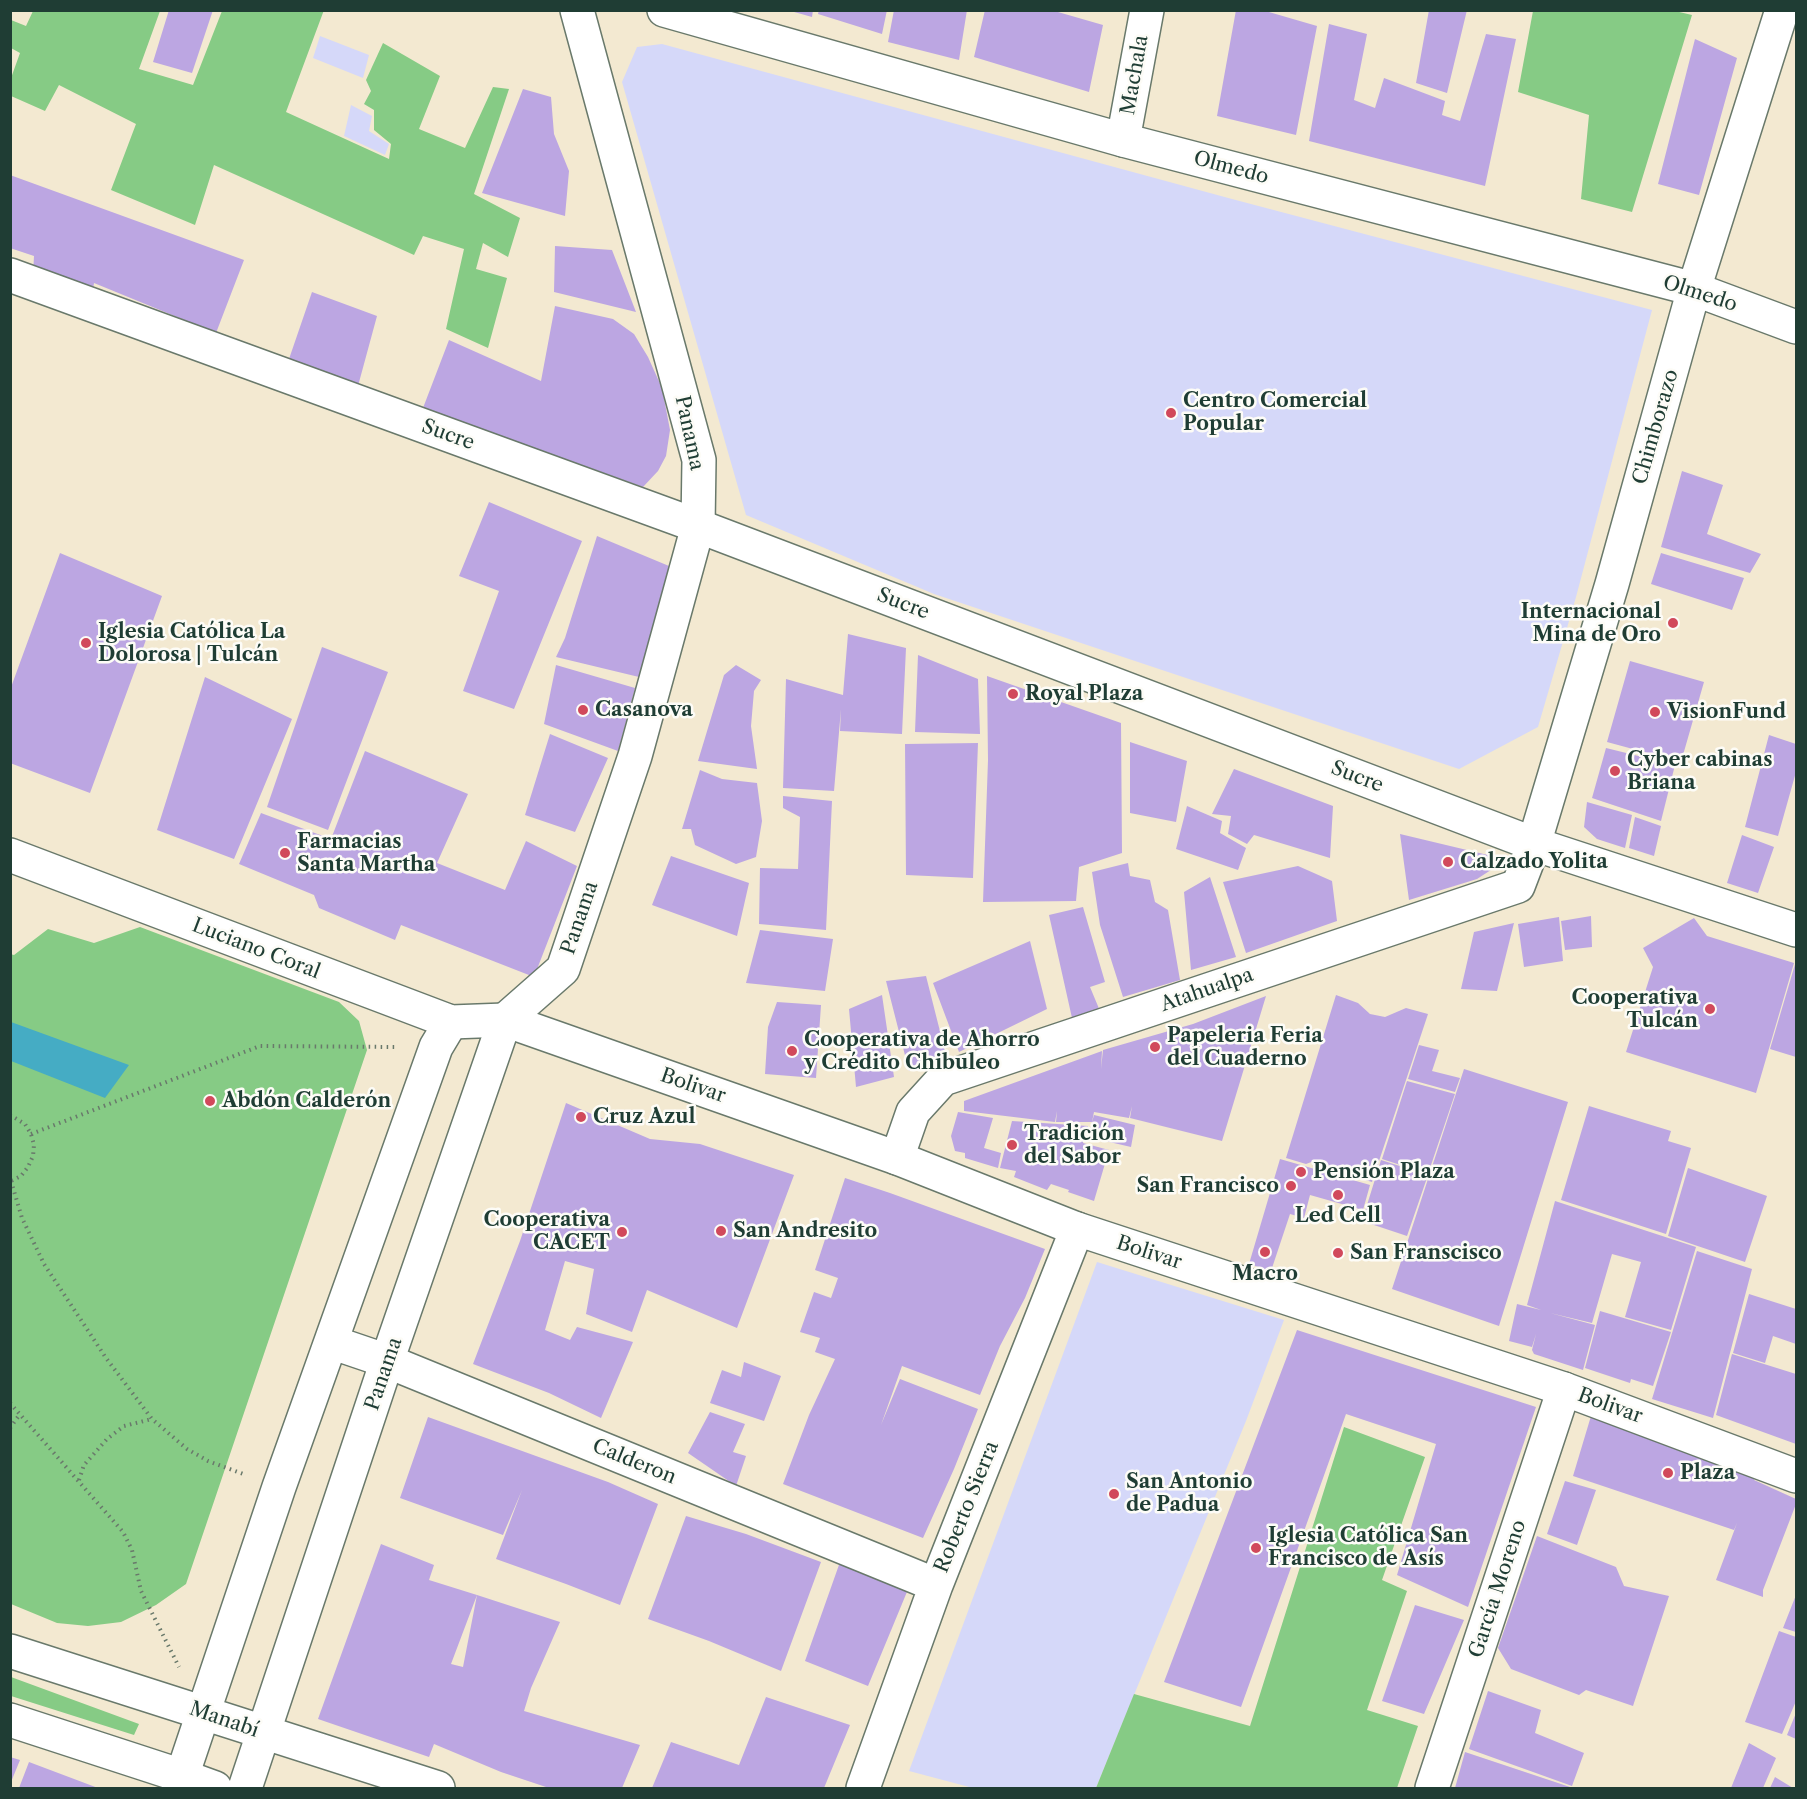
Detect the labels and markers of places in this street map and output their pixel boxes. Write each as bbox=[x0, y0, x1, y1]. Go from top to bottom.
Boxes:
place label: Centro Comercial Popular bbox=[1183, 389, 1367, 436]
marker: Centro Comercial Popular bbox=[1164, 406, 1178, 420]
place label: Internacional Mina de Oro bbox=[1521, 600, 1661, 647]
marker: Internacional Mina de Oro bbox=[1666, 616, 1680, 630]
place label: Iglesia Católica La Dolorosa | Tulcán bbox=[98, 620, 285, 667]
marker: Iglesia Católica La Dolorosa | Tulcán bbox=[79, 636, 93, 650]
place label: Royal Plaza bbox=[1025, 682, 1143, 706]
marker: Royal Plaza bbox=[1006, 687, 1020, 701]
place label: Casanova bbox=[595, 698, 693, 722]
place label: VisionFund bbox=[1667, 700, 1786, 724]
marker: Casanova bbox=[576, 703, 590, 717]
marker: VisionFund bbox=[1648, 705, 1662, 719]
place label: Cyber cabinas Briana bbox=[1627, 748, 1772, 795]
marker: Cyber cabinas Briana bbox=[1608, 764, 1622, 778]
place label: Farmacias Santa Martha bbox=[297, 830, 435, 877]
marker: Farmacias Santa Martha bbox=[278, 846, 292, 860]
place label: Calzado Yolita bbox=[1460, 850, 1608, 874]
marker: Calzado Yolita bbox=[1441, 855, 1455, 869]
place label: Cooperativa Tulcán bbox=[1572, 986, 1698, 1033]
marker: Cooperativa Tulcán bbox=[1703, 1002, 1717, 1016]
place label: Papeleria Feria del Cuaderno bbox=[1167, 1024, 1323, 1071]
place label: Cooperativa de Ahorro y Crédito Chibuleo bbox=[804, 1028, 1040, 1075]
marker: Papeleria Feria del Cuaderno bbox=[1148, 1040, 1162, 1054]
marker: Cooperativa de Ahorro y Crédito Chibuleo bbox=[785, 1044, 799, 1058]
place label: Abdón Calderón bbox=[222, 1089, 391, 1113]
marker: Abdón Calderón bbox=[203, 1094, 217, 1108]
place label: Cruz Azul bbox=[593, 1105, 695, 1129]
marker: Cruz Azul bbox=[574, 1110, 588, 1124]
place label: Tradición del Sabor bbox=[1024, 1122, 1125, 1169]
marker: Tradición del Sabor bbox=[1005, 1138, 1019, 1152]
place label: Pensión Plaza bbox=[1313, 1160, 1455, 1184]
marker: Pensión Plaza bbox=[1294, 1165, 1308, 1179]
place label: San Francisco bbox=[1137, 1174, 1279, 1198]
marker: San Francisco bbox=[1284, 1179, 1298, 1193]
marker: Led Cell bbox=[1331, 1188, 1345, 1202]
place label: Led Cell bbox=[1295, 1204, 1381, 1228]
place label: Cooperativa CACET bbox=[484, 1208, 610, 1255]
place label: San Andresito bbox=[733, 1219, 877, 1243]
marker: San Andresito bbox=[714, 1224, 728, 1238]
marker: Cooperativa CACET bbox=[615, 1225, 629, 1239]
place label: San Franscisco bbox=[1350, 1241, 1502, 1265]
marker: Macro bbox=[1258, 1245, 1272, 1259]
marker: San Franscisco bbox=[1331, 1246, 1345, 1260]
place label: Macro bbox=[1232, 1262, 1298, 1286]
place label: Plaza bbox=[1680, 1461, 1735, 1485]
marker: Plaza bbox=[1661, 1466, 1675, 1480]
place label: San Antonio de Padua bbox=[1126, 1470, 1252, 1517]
marker: San Antonio de Padua bbox=[1107, 1487, 1121, 1501]
place label: Iglesia Católica San Francisco de Asís bbox=[1268, 1524, 1468, 1571]
marker: Iglesia Católica San Francisco de Asís bbox=[1249, 1541, 1263, 1555]

